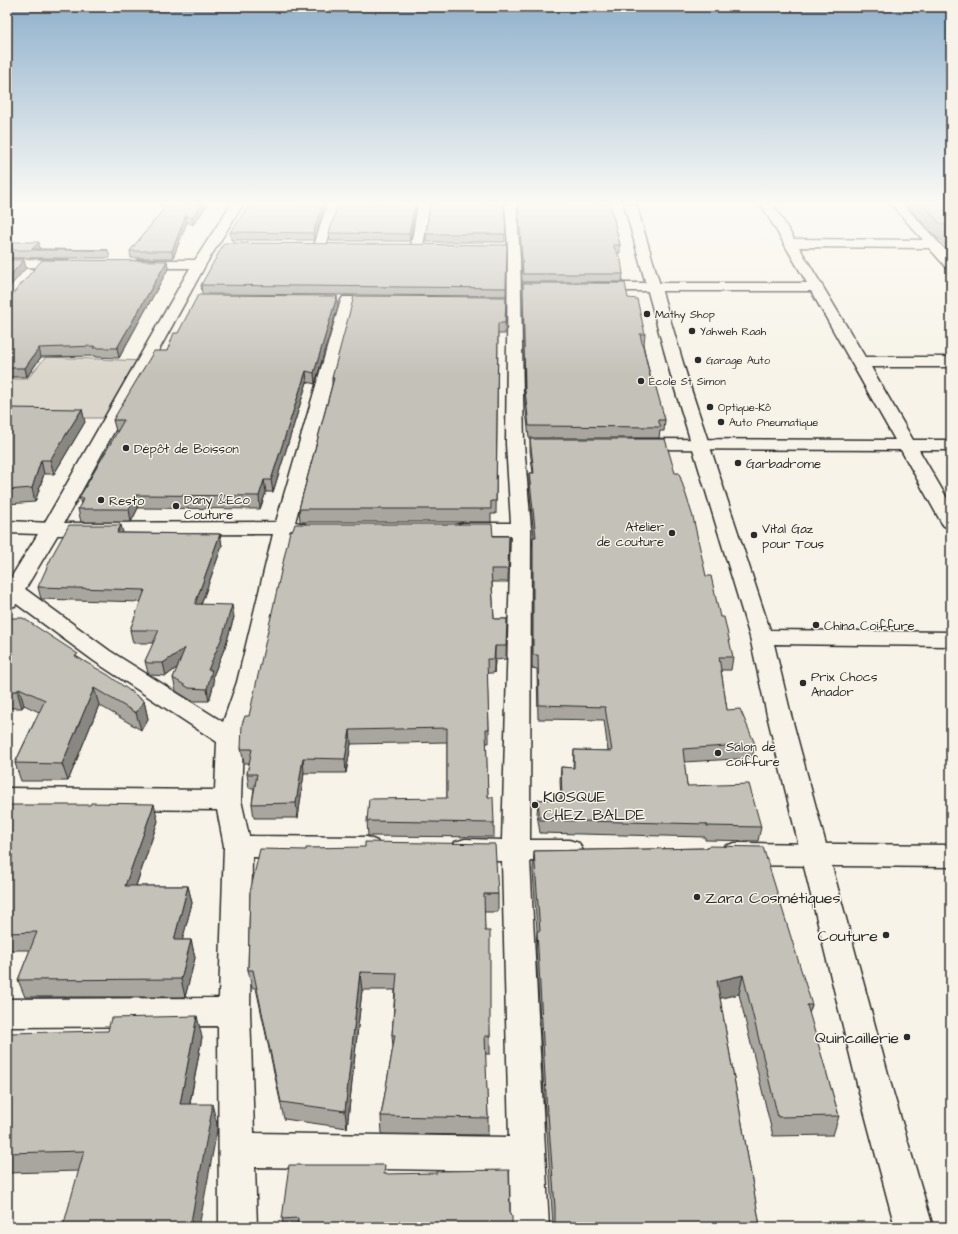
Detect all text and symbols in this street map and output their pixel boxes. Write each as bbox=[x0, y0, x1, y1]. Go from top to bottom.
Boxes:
place label: Mathy Shop bbox=[655, 307, 715, 323]
marker: Mathy Shop bbox=[642, 309, 652, 319]
place label: Yahweh Raah bbox=[700, 324, 767, 339]
marker: Yahweh Raah bbox=[687, 326, 697, 336]
place label: Garage Auto bbox=[706, 353, 771, 369]
marker: Garage Auto bbox=[693, 355, 703, 365]
place label: École St Simon bbox=[649, 374, 726, 389]
marker: École St Simon bbox=[636, 376, 646, 386]
place label: Optique-Kô bbox=[718, 400, 772, 415]
marker: Optique-Kô bbox=[705, 402, 715, 412]
place label: Auto Pneumatique bbox=[729, 415, 818, 430]
marker: Auto Pneumatique bbox=[716, 417, 726, 427]
place label: Dépôt de Boisson bbox=[134, 440, 239, 458]
marker: Dépôt de Boisson bbox=[121, 443, 131, 453]
place label: Garbadrome bbox=[746, 455, 821, 473]
marker: Garbadrome bbox=[733, 458, 743, 468]
place label: Dany &Eco Couture bbox=[184, 491, 251, 524]
place label: Resto bbox=[109, 492, 145, 510]
marker: Resto bbox=[96, 495, 106, 505]
marker: Dany &Eco Couture bbox=[171, 501, 181, 511]
place label: Atelier de couture bbox=[597, 518, 664, 551]
place label: Vital Gaz pour Tous bbox=[762, 520, 825, 553]
marker: Atelier de couture bbox=[667, 528, 677, 538]
marker: Vital Gaz pour Tous bbox=[749, 530, 759, 540]
place label: China Coiffure bbox=[824, 617, 915, 635]
marker: China Coiffure bbox=[811, 620, 821, 630]
place label: Prix Chocs Anador bbox=[811, 668, 878, 701]
marker: Prix Chocs Anador bbox=[798, 678, 808, 688]
place label: Salon de coiffure bbox=[726, 738, 780, 771]
marker: Salon de coiffure bbox=[713, 748, 723, 758]
place label: KIOSQUE CHEZ BALDE bbox=[543, 786, 646, 826]
marker: KIOSQUE CHEZ BALDE bbox=[530, 800, 540, 810]
place label: Zara Cosmétiques bbox=[705, 887, 840, 909]
marker: Zara Cosmétiques bbox=[692, 892, 702, 902]
place label: Couture bbox=[817, 925, 878, 947]
marker: Couture bbox=[881, 930, 891, 940]
place label: Quincaillerie bbox=[815, 1027, 899, 1049]
marker: Quincaillerie bbox=[902, 1032, 912, 1042]

